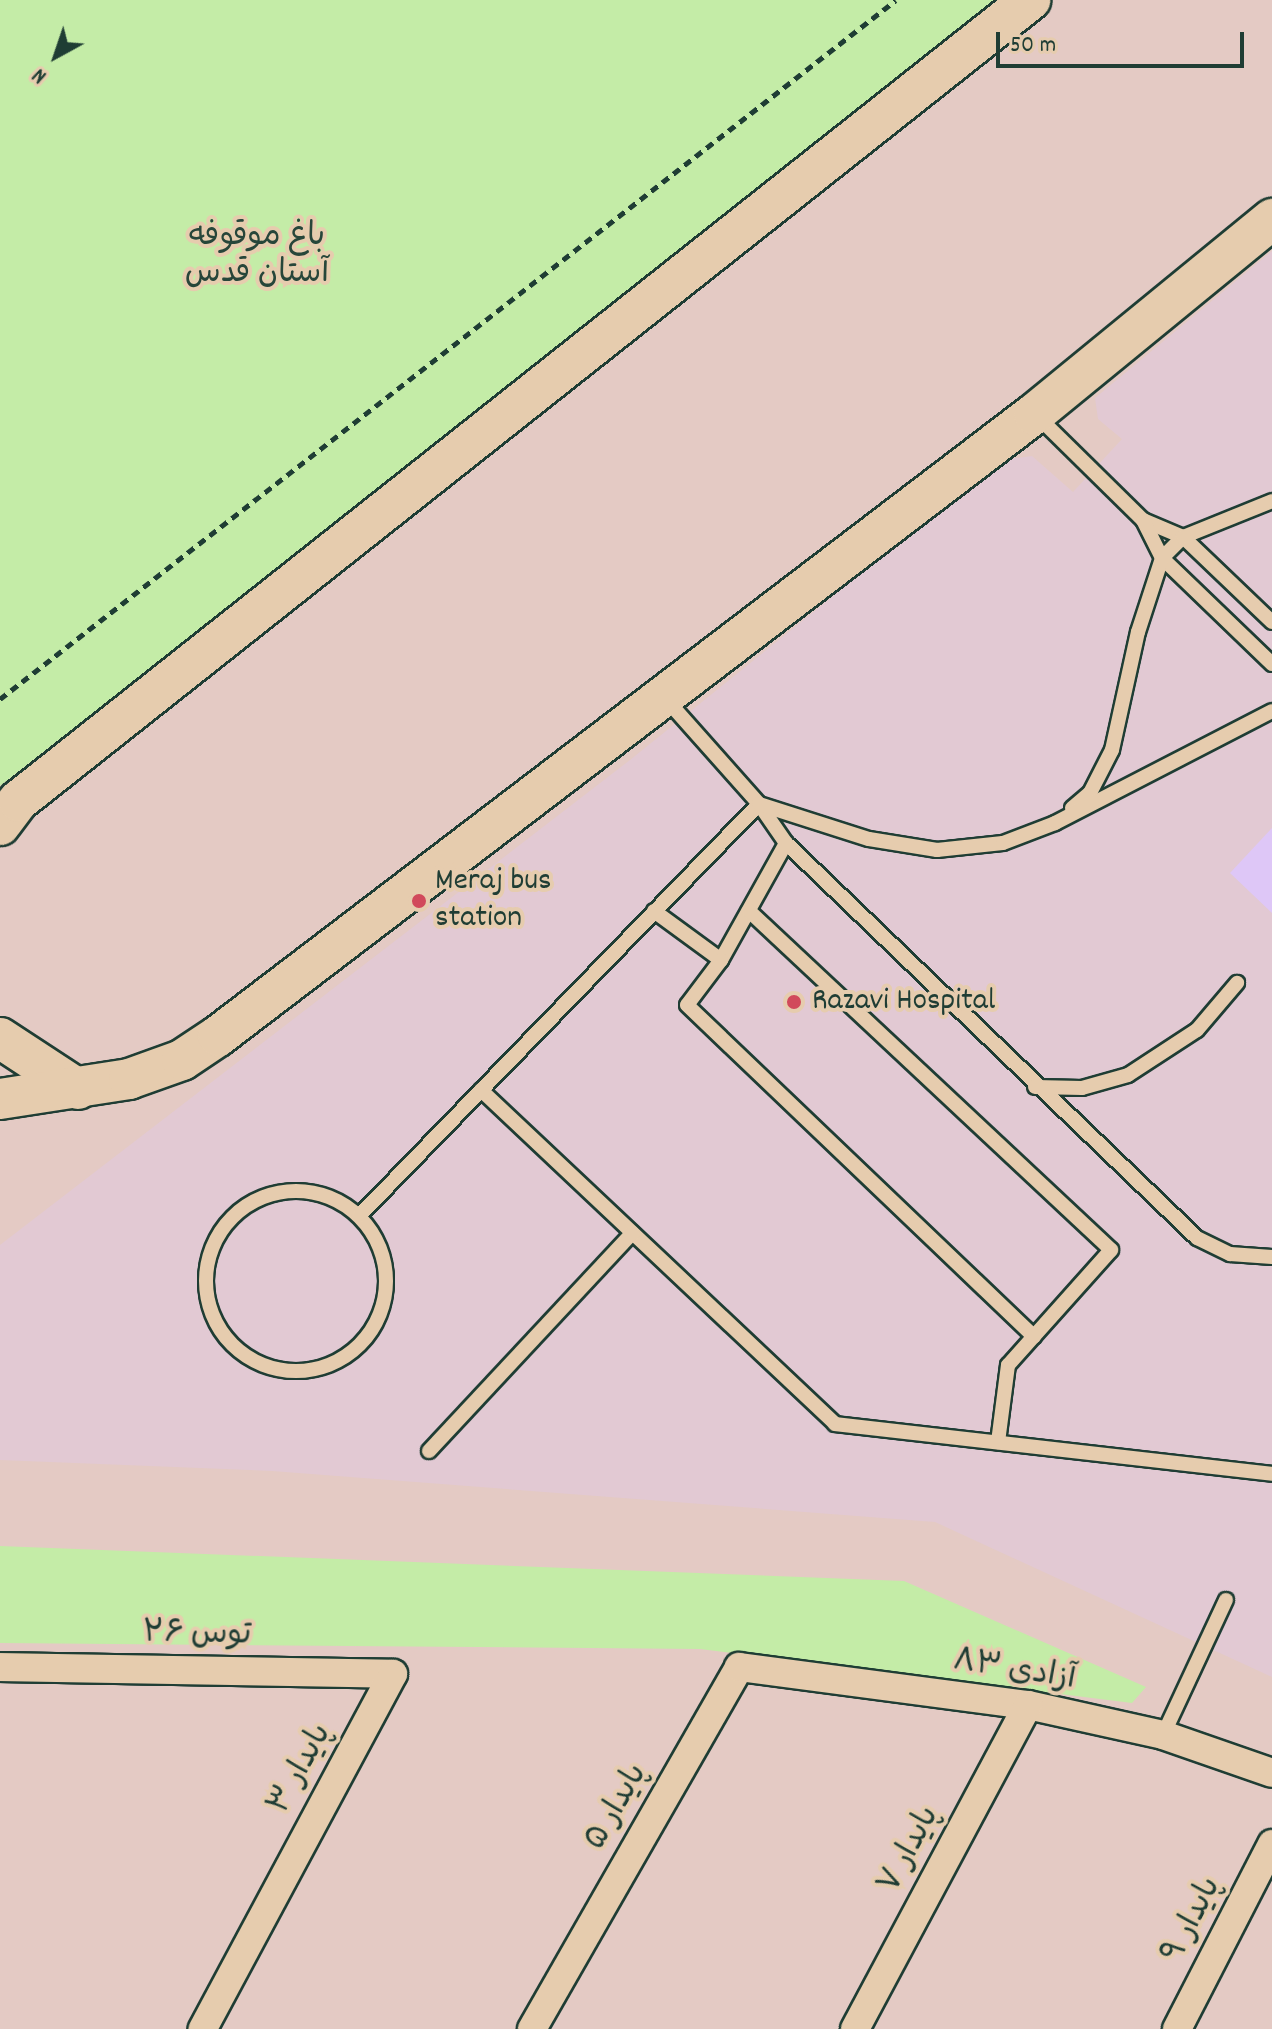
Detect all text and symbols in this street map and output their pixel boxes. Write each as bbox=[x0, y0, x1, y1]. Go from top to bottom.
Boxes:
north arrow bbox=[16, 16, 96, 96]
scale bar bbox=[1000, 16, 1248, 66]
text: 50 m bbox=[1010, 29, 1056, 63]
text: N bbox=[26, 59, 54, 90]
park label: باغ موقوفه آستان قدس bbox=[185, 220, 329, 295]
place label: Meraj bus station bbox=[435, 864, 552, 939]
marker: Meraj bus station bbox=[410, 892, 428, 910]
place label: Razavi Hospital bbox=[812, 983, 995, 1021]
marker: Razavi Hospital bbox=[783, 991, 805, 1013]
street label: توس ۲۶ bbox=[142, 1616, 252, 1656]
street label: آزادی ۸۳ bbox=[950, 1643, 1078, 1701]
street label: پایدار ۳ bbox=[262, 1718, 342, 1822]
street label: پایدار ۵ bbox=[578, 1758, 658, 1858]
street label: پایدار ۷ bbox=[872, 1801, 950, 1901]
street label: پایدار ۹ bbox=[1156, 1872, 1232, 1970]

